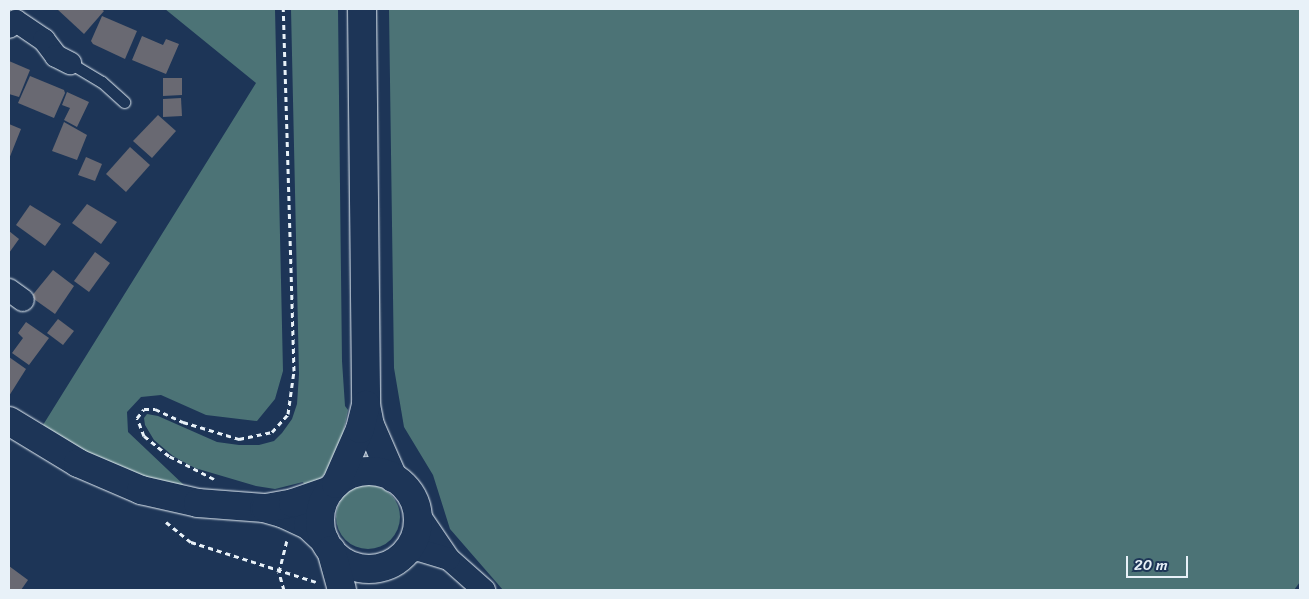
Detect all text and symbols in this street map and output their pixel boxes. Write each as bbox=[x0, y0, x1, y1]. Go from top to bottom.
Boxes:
scale bar bbox=[1129, 546, 1192, 578]
text: 20 m bbox=[1134, 552, 1168, 578]

